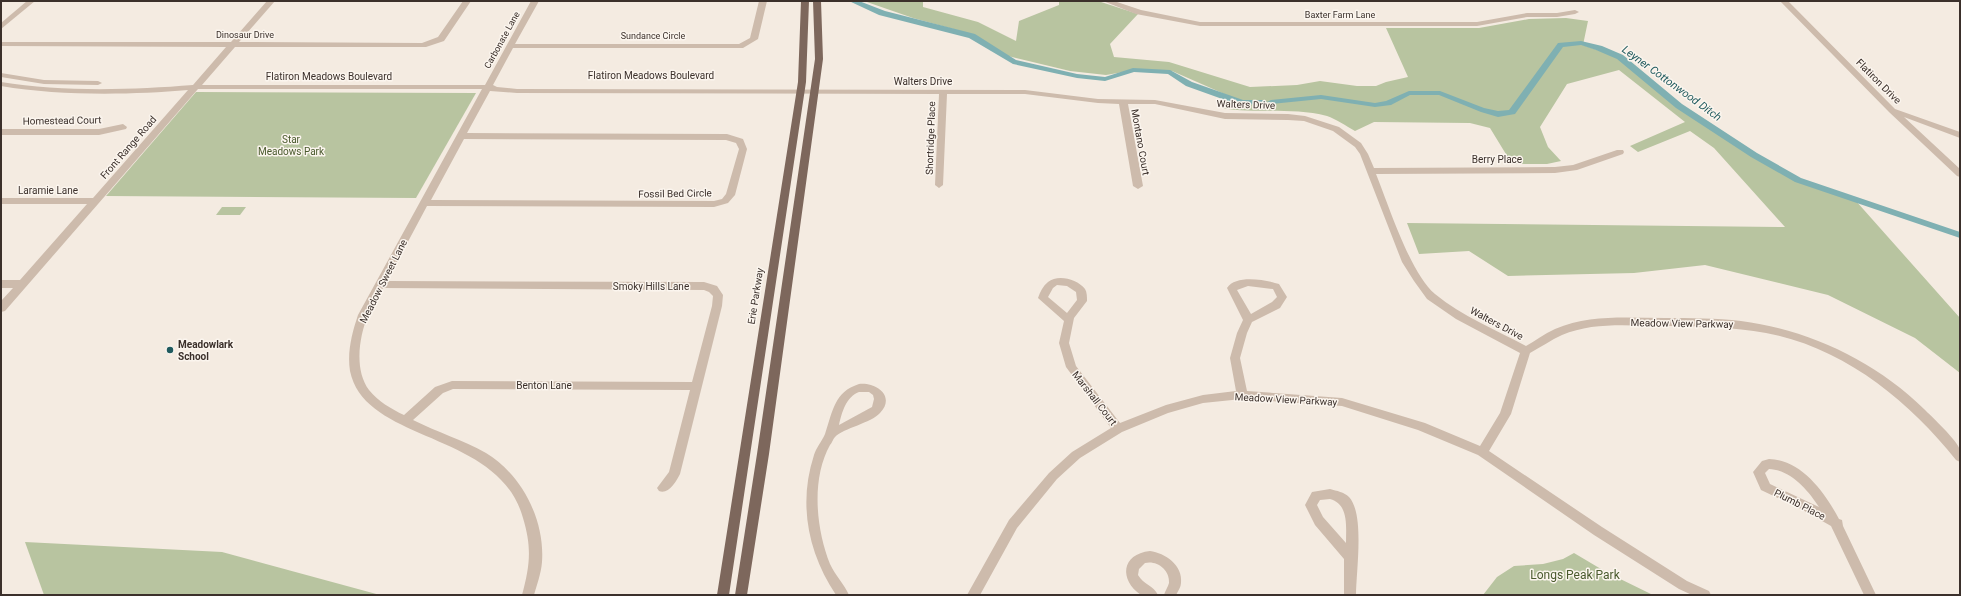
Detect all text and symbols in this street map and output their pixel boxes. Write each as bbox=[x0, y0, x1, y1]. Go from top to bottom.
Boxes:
street label: Carbonate Lane bbox=[482, 10, 522, 70]
street label: Baxter Farm Lane bbox=[1305, 10, 1375, 20]
street label: Dinosaur Drive bbox=[216, 30, 274, 40]
street label: Sundance Circle bbox=[621, 31, 686, 41]
water label: Leyner Cottonwood Ditch bbox=[1620, 43, 1724, 124]
street label: Flatiron Drive bbox=[1854, 57, 1903, 106]
street label: Flatiron Meadows Boulevard bbox=[588, 70, 714, 81]
street label: Flatiron Meadows Boulevard bbox=[266, 71, 392, 82]
street label: Walters Drive bbox=[894, 76, 952, 87]
street label: Walters Drive bbox=[1216, 98, 1275, 111]
street label: Shortridge Place bbox=[924, 101, 937, 175]
street label: Montano Court bbox=[1129, 108, 1152, 176]
street label: Homestead Court bbox=[22, 114, 102, 127]
street label: Front Range Road bbox=[98, 114, 158, 181]
park label: Star Meadows Park bbox=[258, 134, 325, 157]
street label: Berry Place bbox=[1472, 154, 1522, 165]
street label: Laramie Lane bbox=[18, 185, 78, 196]
street label: Fossil Bed Circle bbox=[638, 187, 712, 200]
street label: Meadow Sweet Lane bbox=[358, 238, 409, 325]
street label: Erie Parkway bbox=[746, 267, 765, 325]
street label: Smoky Hills Lane bbox=[613, 281, 689, 292]
street label: Walters Drive bbox=[1468, 305, 1525, 342]
street label: Meadow View Parkway bbox=[1631, 317, 1734, 330]
place label: Meadowlark School bbox=[178, 339, 234, 362]
marker: Meadowlark School bbox=[165, 345, 175, 355]
street label: Marshall Court bbox=[1070, 369, 1119, 428]
street label: Benton Lane bbox=[516, 380, 572, 391]
street label: Meadow View Parkway bbox=[1234, 391, 1338, 408]
street label: Plumb Place bbox=[1772, 487, 1827, 522]
park label: Longs Peak Park bbox=[1530, 568, 1621, 582]

